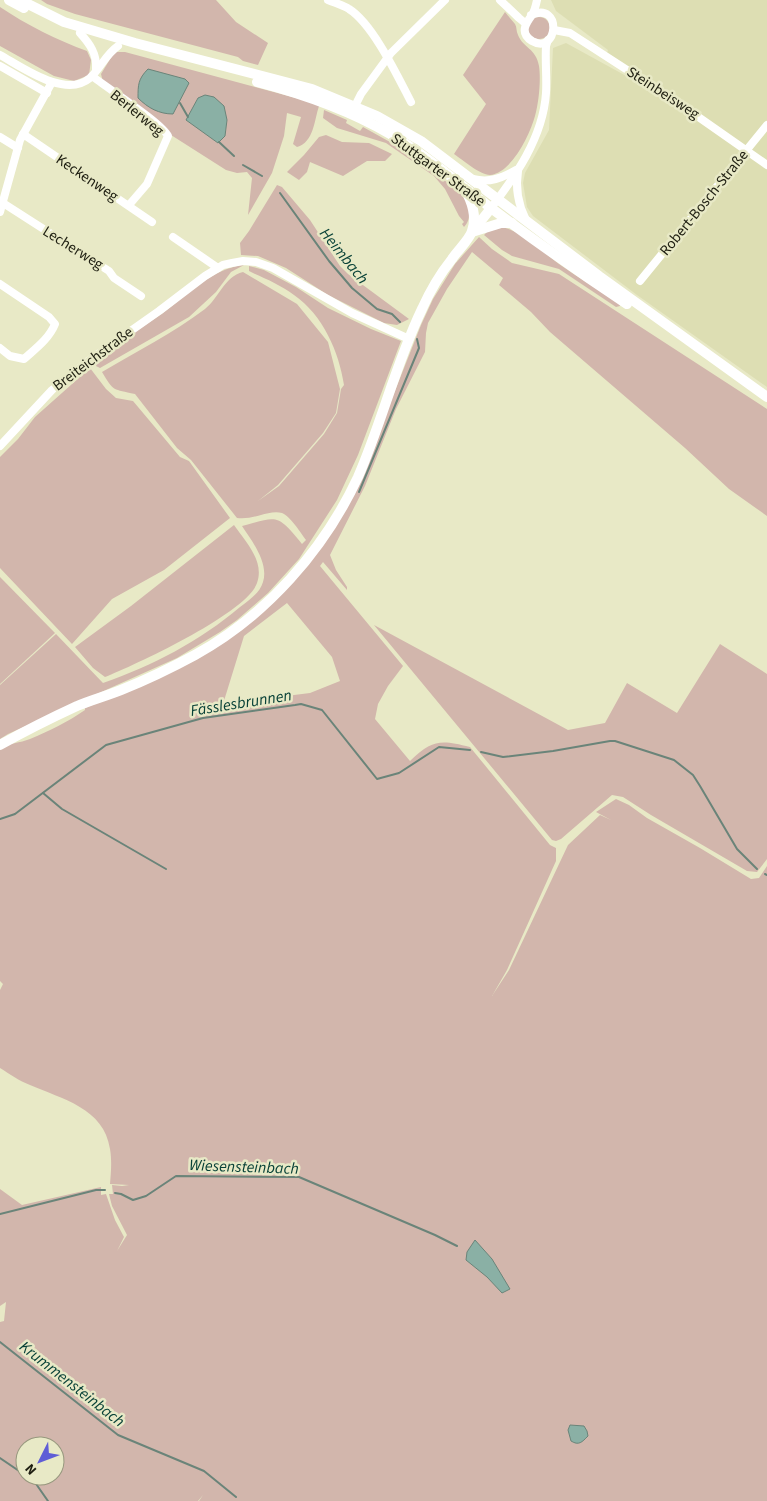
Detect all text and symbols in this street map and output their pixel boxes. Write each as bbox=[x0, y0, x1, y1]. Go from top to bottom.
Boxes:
street label: Steinbeisweg bbox=[622, 62, 704, 125]
street label: Berlerweg bbox=[106, 85, 169, 142]
street label: Stuttgarter Straße bbox=[386, 128, 490, 212]
street label: Robert-Bosch-Straße bbox=[655, 146, 753, 260]
street label: Keckenweg bbox=[52, 149, 123, 207]
street label: Lecherweg bbox=[39, 221, 108, 275]
water label: Heimbach bbox=[314, 223, 374, 289]
street label: Breiteichstraße bbox=[49, 322, 137, 396]
water label: Fässlesbrunnen bbox=[189, 684, 293, 722]
water label: Wiesensteinbach bbox=[189, 1154, 299, 1180]
water label: Krummensteinbach bbox=[15, 1336, 129, 1432]
north arrow bbox=[15, 1436, 65, 1486]
text: N bbox=[21, 1459, 42, 1479]

